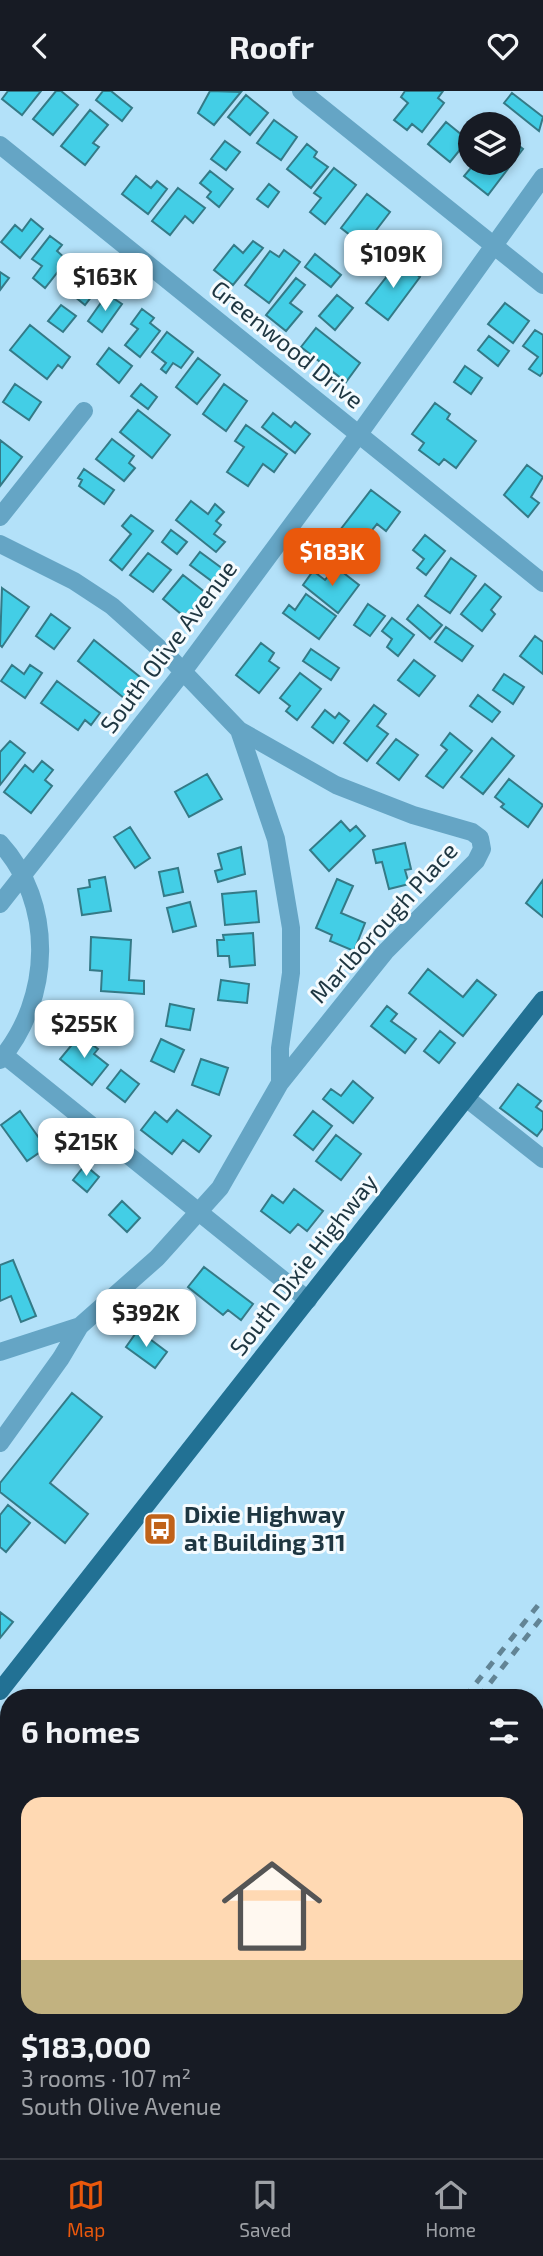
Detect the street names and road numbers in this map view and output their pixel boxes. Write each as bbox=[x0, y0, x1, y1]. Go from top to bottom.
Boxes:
street label: Greenwood Drive bbox=[206, 274, 370, 414]
street label: South Olive Avenue bbox=[93, 554, 242, 738]
street label: Marlborough Place bbox=[303, 836, 463, 1008]
street label: South Dixie Highway bbox=[223, 1167, 383, 1361]

